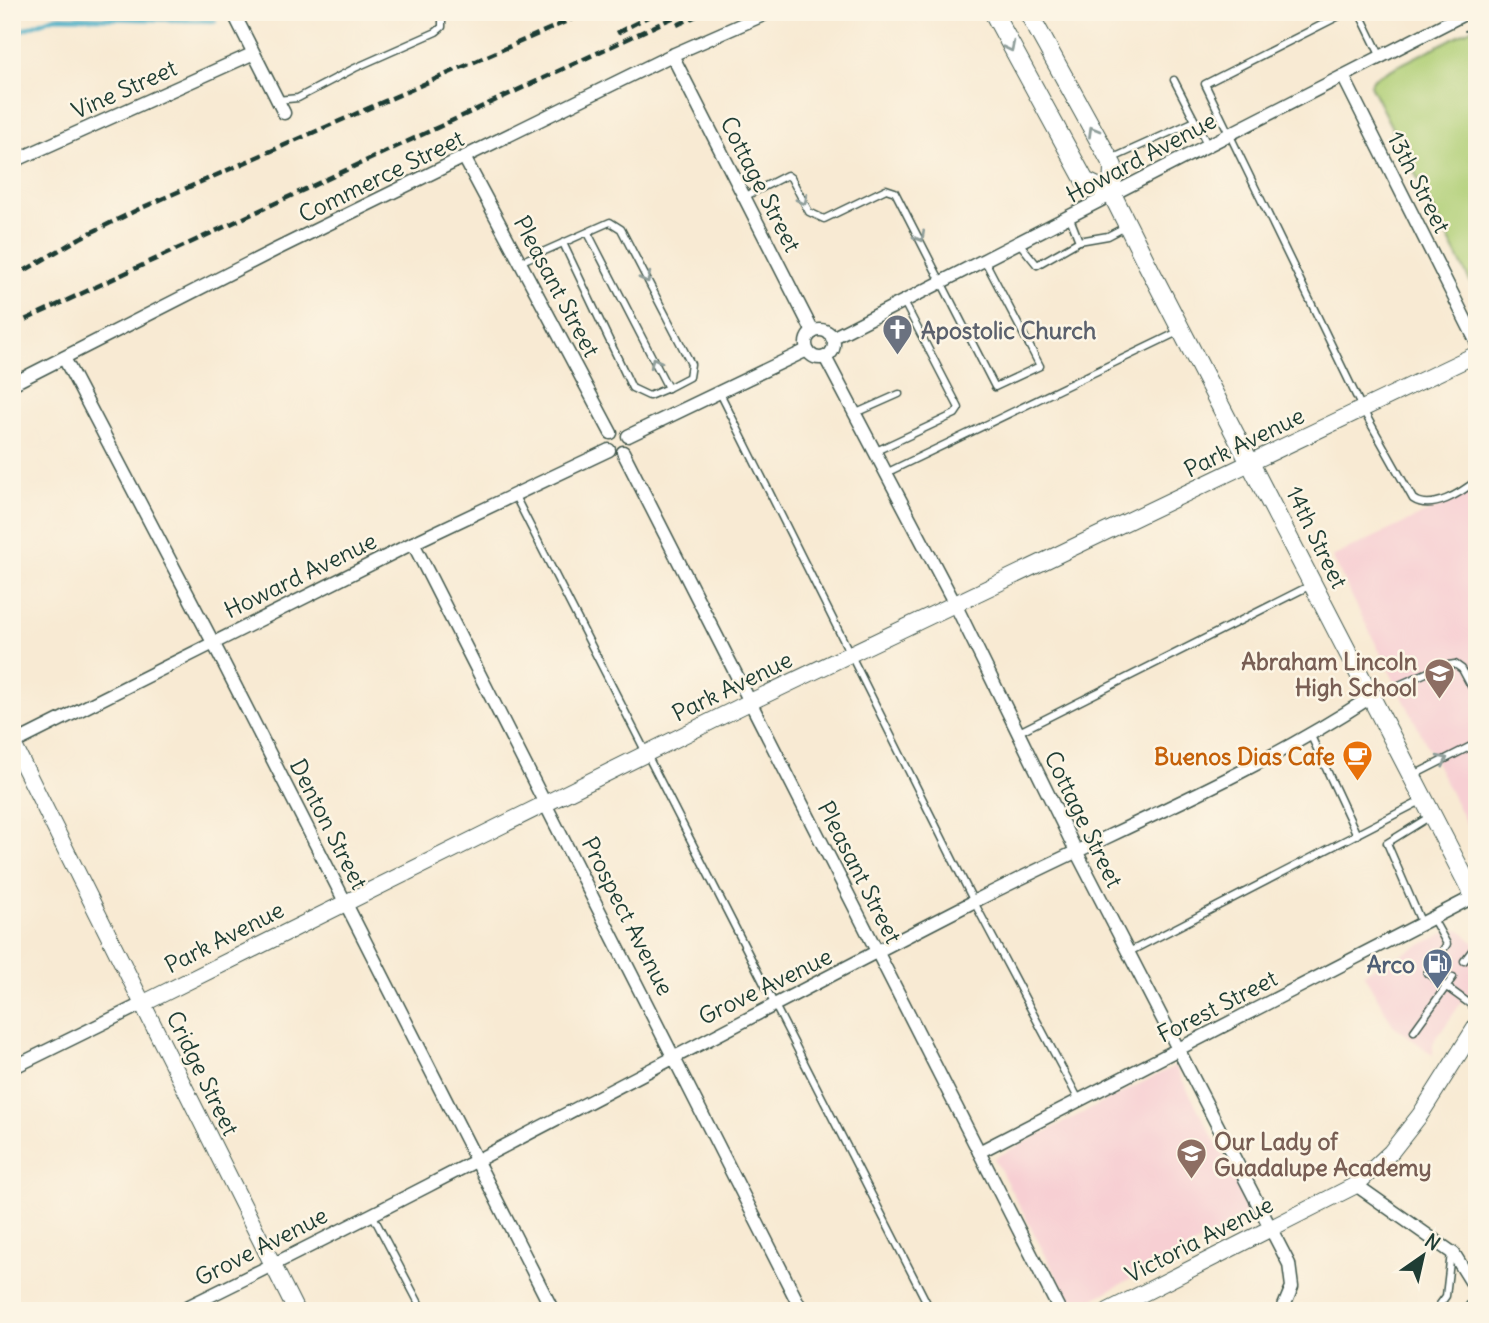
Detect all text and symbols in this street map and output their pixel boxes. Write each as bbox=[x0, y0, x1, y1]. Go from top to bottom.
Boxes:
one-way arrow bbox=[1002, 40, 1016, 52]
street label: Vine Street bbox=[67, 53, 181, 125]
street label: Howard Avenue bbox=[1061, 105, 1221, 209]
street label: Cottage Street bbox=[714, 111, 808, 257]
street label: Commerce Street bbox=[294, 123, 469, 229]
one-way arrow bbox=[1088, 126, 1101, 139]
street label: 13th Street bbox=[1381, 126, 1457, 238]
one-way arrow bbox=[794, 193, 808, 205]
street label: Pleasant Street bbox=[508, 210, 606, 362]
one-way arrow bbox=[912, 230, 925, 242]
one-way arrow bbox=[638, 271, 652, 283]
church icon: Apostolic Church bbox=[881, 313, 915, 357]
place label: Apostolic Church bbox=[921, 316, 1096, 345]
one-way arrow bbox=[650, 357, 663, 369]
street label: Park Avenue bbox=[1179, 400, 1309, 484]
street label: 14th Street bbox=[1280, 481, 1354, 593]
street label: Howard Avenue bbox=[219, 526, 381, 624]
street label: Park Avenue bbox=[667, 644, 797, 728]
place label: Abraham Lincoln High School bbox=[1241, 647, 1417, 702]
school or university icon: Abraham Lincoln High School bbox=[1423, 657, 1457, 701]
cafe icon: Buenos Dias Cafe bbox=[1341, 739, 1375, 783]
place label: Buenos Dias Cafe bbox=[1154, 742, 1335, 771]
street label: Cottage Street bbox=[1038, 746, 1130, 892]
street label: Denton Street bbox=[284, 754, 374, 894]
one-way arrow bbox=[1436, 754, 1448, 768]
street label: Pleasant Street bbox=[812, 796, 908, 948]
street label: Prospect Avenue bbox=[576, 832, 680, 1000]
street label: Park Avenue bbox=[159, 895, 289, 979]
street label: Grove Avenue bbox=[694, 941, 836, 1031]
fuel station icon: Arco bbox=[1421, 947, 1455, 991]
place label: Arco bbox=[1367, 950, 1415, 979]
street label: Forest Street bbox=[1152, 963, 1282, 1049]
street label: Cridge Street bbox=[160, 1006, 246, 1140]
place label: Our Lady of Guadalupe Academy bbox=[1214, 1127, 1431, 1182]
school or university icon: Our Lady of Guadalupe Academy bbox=[1174, 1137, 1208, 1181]
street label: Victoria Avenue bbox=[1120, 1189, 1278, 1289]
street label: Grove Avenue bbox=[190, 1200, 332, 1292]
north arrow bbox=[1388, 1222, 1458, 1292]
text: N bbox=[1420, 1228, 1445, 1256]

